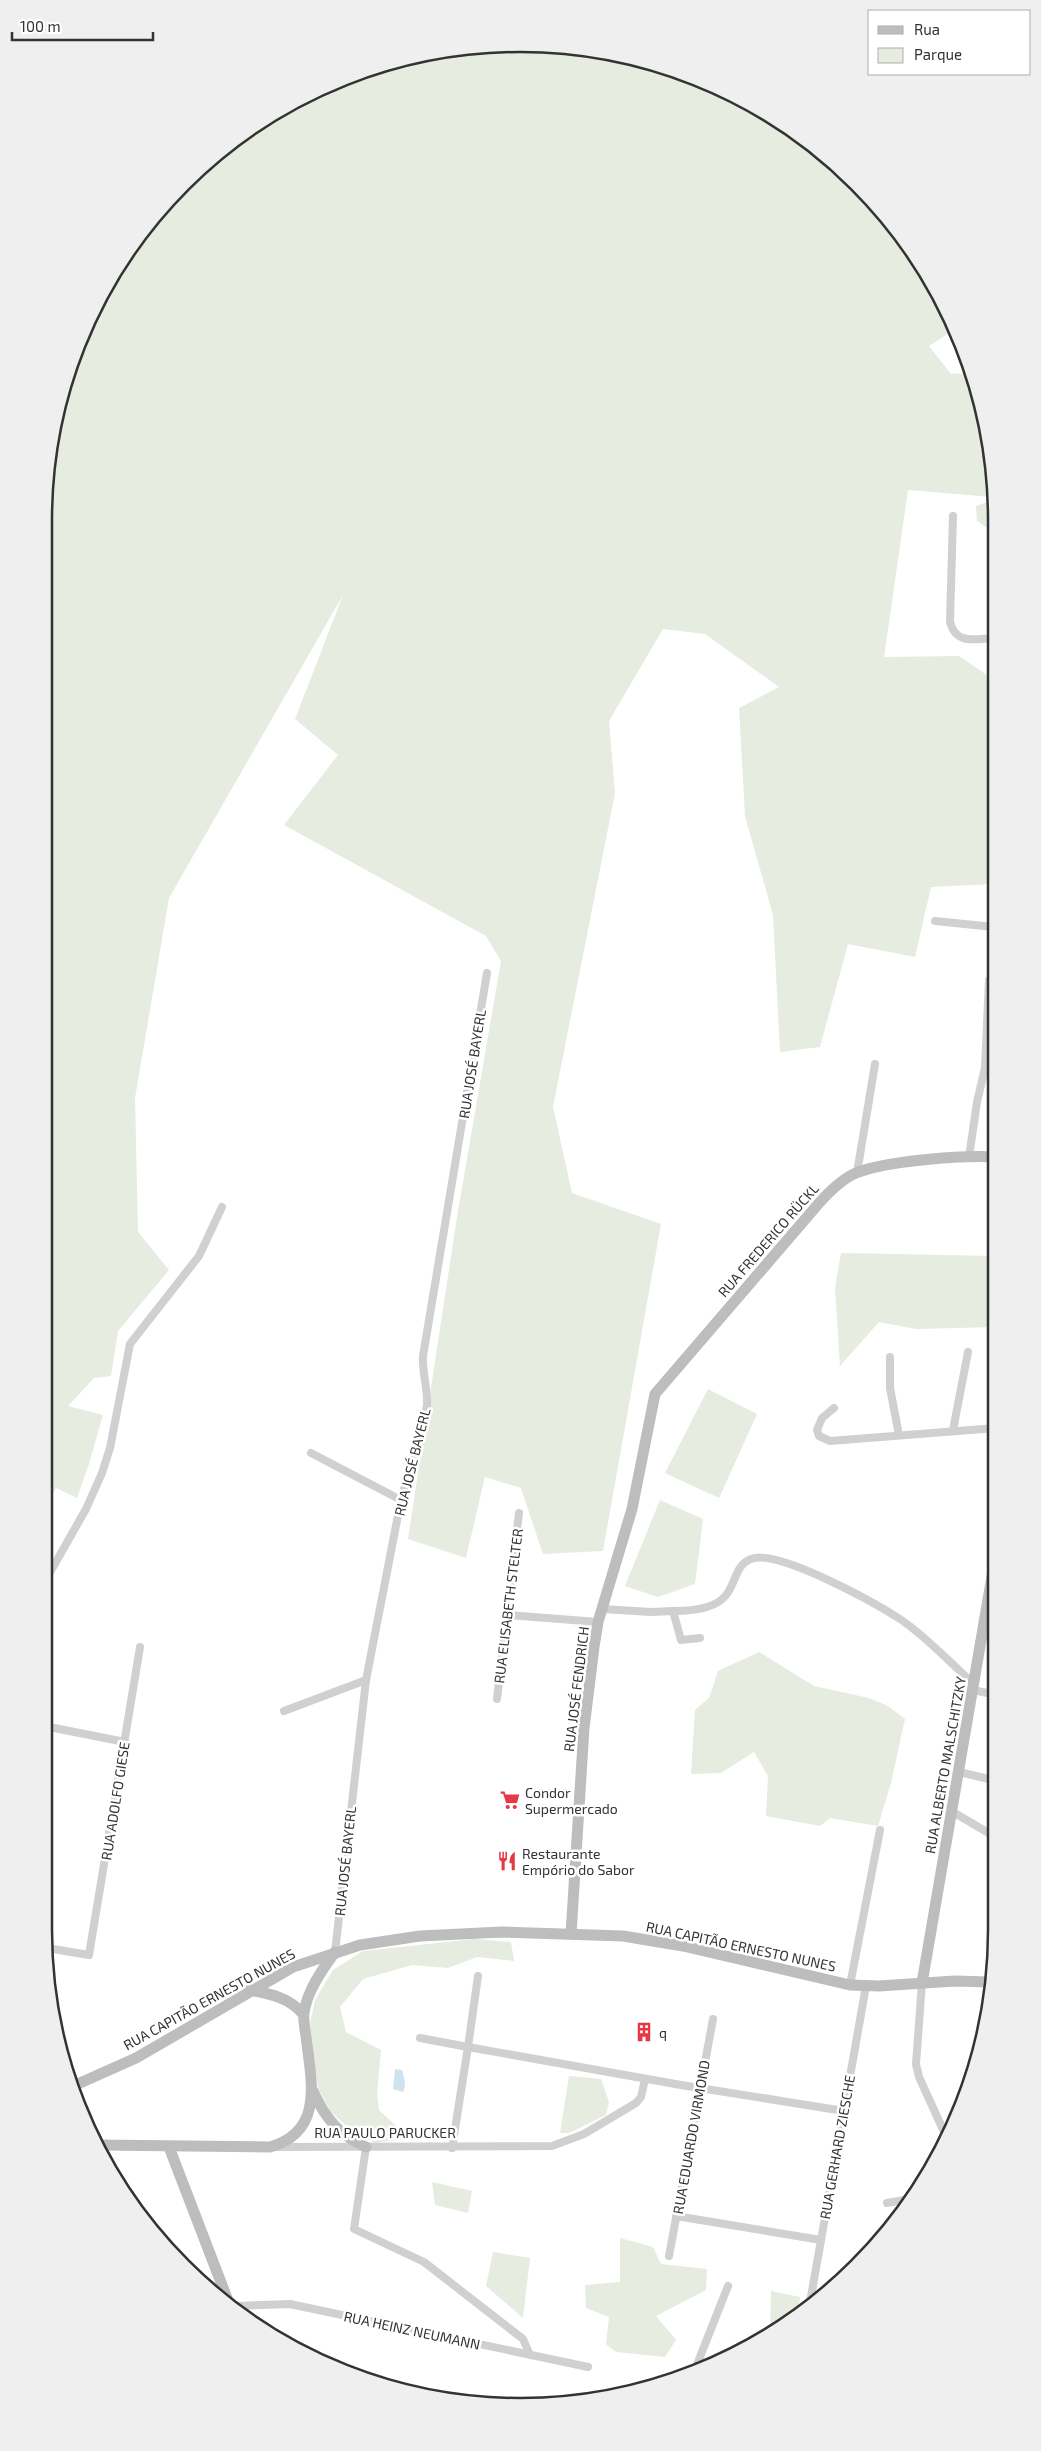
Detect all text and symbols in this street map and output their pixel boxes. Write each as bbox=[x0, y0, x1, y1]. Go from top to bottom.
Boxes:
scale bar bbox=[12, 10, 154, 42]
legend bbox=[868, 10, 1031, 75]
text: 100 m bbox=[20, 17, 61, 35]
text: Rua bbox=[914, 20, 940, 38]
text: Parque bbox=[914, 45, 962, 63]
street label: RUA JOSÉ BAYERL bbox=[455, 1008, 489, 1120]
street label: RUA FREDERICO RÜCKL bbox=[714, 1180, 822, 1300]
street label: RUA JOSÉ BAYERL bbox=[390, 1406, 434, 1518]
street label: RUA ELISABETH STELTER bbox=[490, 1527, 526, 1684]
street label: RUA JOSÉ FENDRICH bbox=[560, 1625, 592, 1753]
street label: RUA ALBERTO MALSCHITZKY bbox=[921, 1675, 969, 1855]
street label: RUA ADOLFO GIESE bbox=[97, 1740, 133, 1861]
place label: Condor Supermercado bbox=[525, 1784, 618, 1817]
supermarket icon: Condor Supermercado bbox=[499, 1789, 521, 1811]
street label: RUA JOSÉ BAYERL bbox=[331, 1805, 359, 1917]
place label: Restaurante Empório do Sabor bbox=[522, 1845, 635, 1878]
restaurant icon: Restaurante Empório do Sabor bbox=[496, 1850, 518, 1872]
street label: RUA CAPITÃO ERNESTO NUNES bbox=[644, 1918, 838, 1974]
street label: RUA CAPITÃO ERNESTO NUNES bbox=[120, 1945, 298, 2053]
building icon: q bbox=[633, 2021, 655, 2043]
place label: q bbox=[659, 2024, 667, 2041]
street label: RUA EDUARDO VIRMOND bbox=[669, 2059, 713, 2215]
street label: RUA GERHARD ZIESCHE bbox=[816, 2073, 858, 2221]
street label: RUA PAULO PARUCKER bbox=[314, 2124, 456, 2141]
street label: RUA HEINZ NEUMANN bbox=[342, 2307, 482, 2353]

